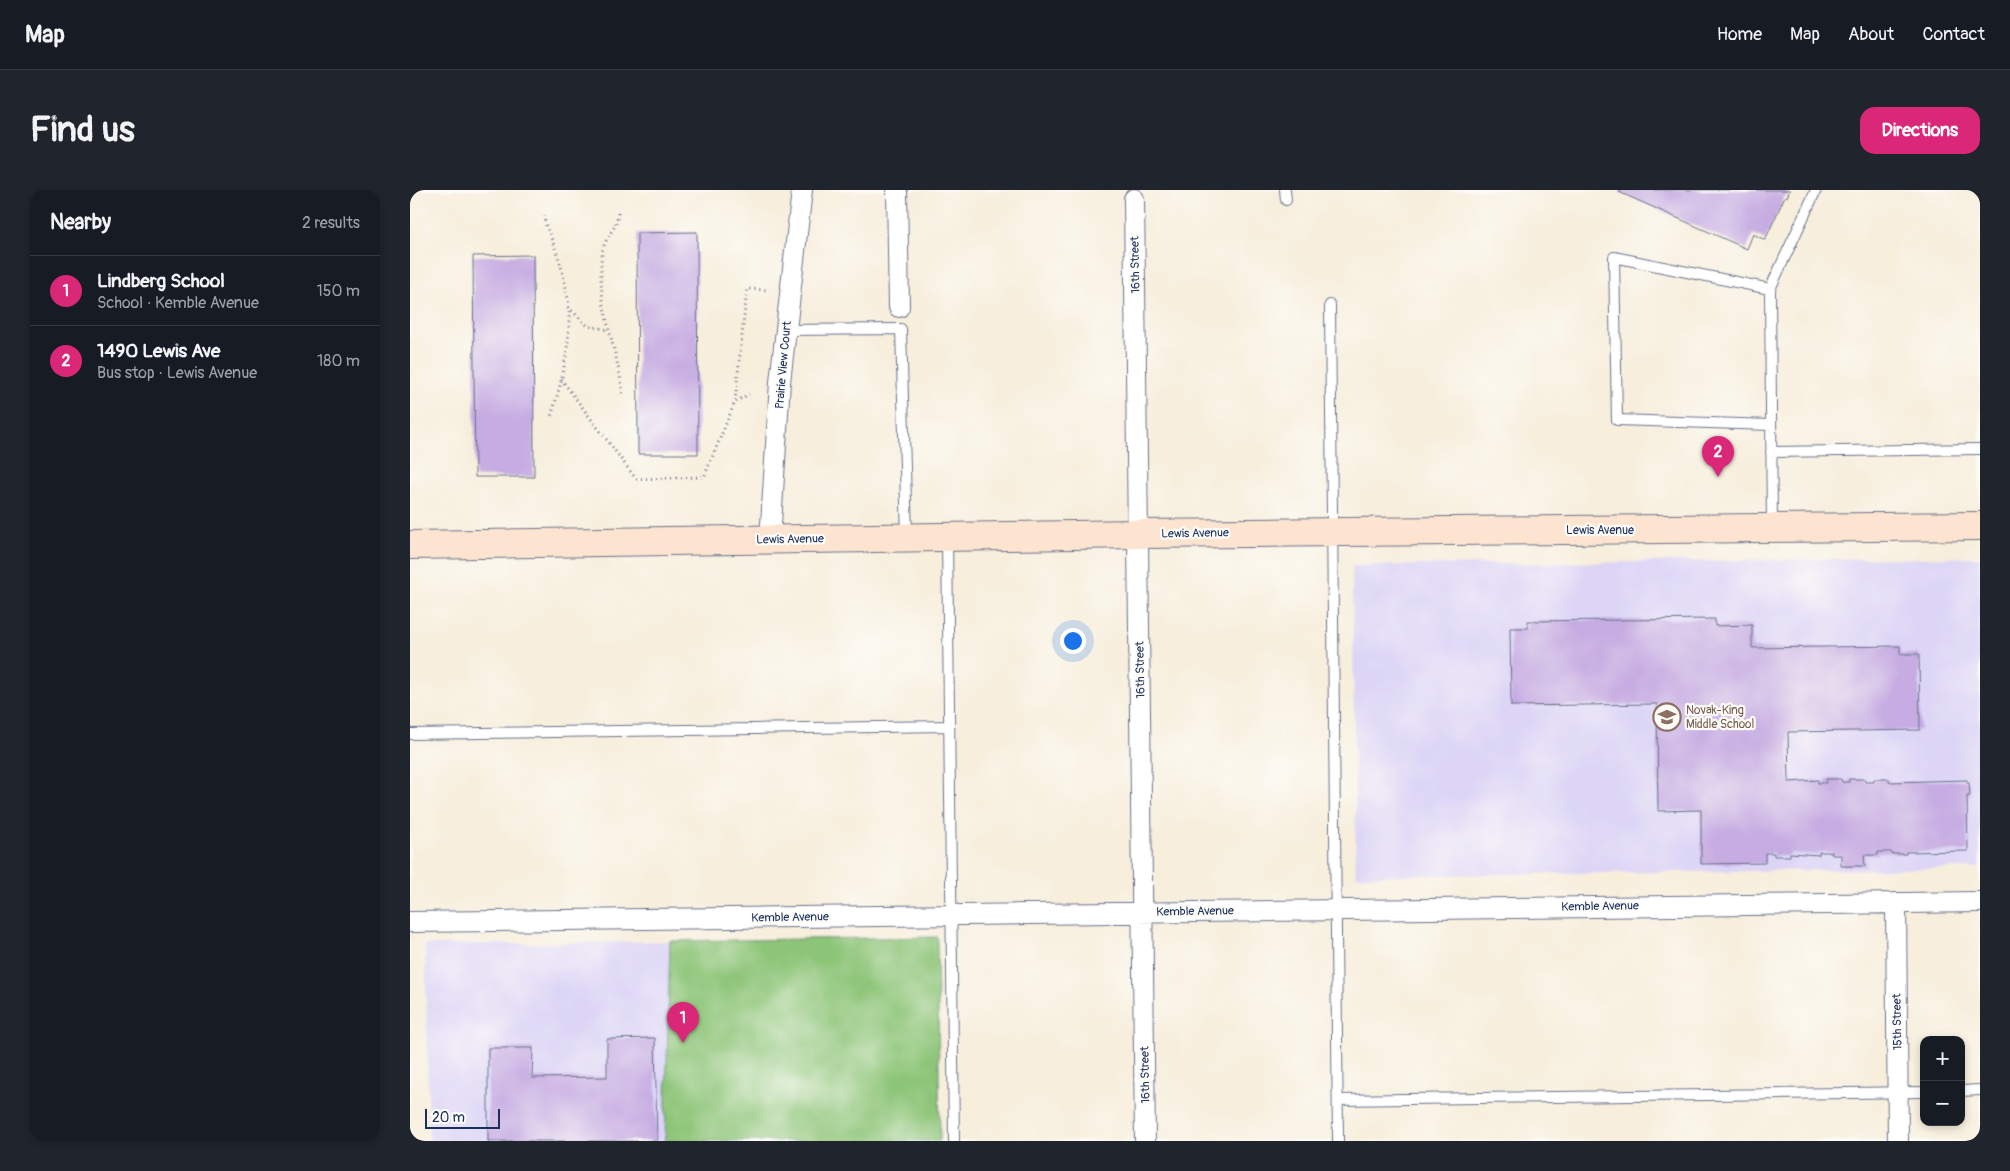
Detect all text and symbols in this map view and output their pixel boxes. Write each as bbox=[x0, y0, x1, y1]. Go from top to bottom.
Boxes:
text: Map bbox=[25, 20, 65, 49]
text: Home bbox=[1717, 23, 1762, 46]
text: Map bbox=[1790, 23, 1820, 46]
text: About bbox=[1848, 23, 1894, 46]
text: Contact bbox=[1922, 23, 1985, 46]
button: Directions bbox=[1860, 107, 1980, 154]
text: Find us bbox=[30, 108, 135, 152]
text: Nearby bbox=[50, 209, 111, 236]
text: 2 results bbox=[302, 213, 360, 233]
street label: 16th Street bbox=[1127, 236, 1143, 294]
text: Lindberg School bbox=[97, 269, 225, 293]
text: 1 bbox=[63, 281, 69, 301]
text: 150 m bbox=[316, 281, 360, 301]
text: School · Kemble Avenue bbox=[97, 293, 259, 313]
street label: Prairie View Court bbox=[772, 320, 795, 410]
text: 1490 Lewis Ave bbox=[97, 339, 220, 363]
text: 2 bbox=[62, 351, 70, 371]
text: 180 m bbox=[317, 351, 360, 371]
text: Bus stop · Lewis Avenue bbox=[97, 363, 257, 383]
pin: 2 bbox=[1702, 436, 1734, 477]
street label: Lewis Avenue bbox=[1566, 523, 1634, 538]
street label: Lewis Avenue bbox=[1161, 525, 1229, 542]
street label: Lewis Avenue bbox=[756, 531, 824, 548]
your location bbox=[1060, 628, 1086, 654]
street label: 16th Street bbox=[1132, 641, 1148, 699]
school or university icon: Novak-King Middle School bbox=[1652, 702, 1682, 732]
place label: Novak-King Middle School bbox=[1686, 703, 1755, 732]
street label: Kemble Avenue bbox=[1561, 898, 1639, 915]
street label: Kemble Avenue bbox=[1156, 903, 1234, 920]
street label: Kemble Avenue bbox=[751, 909, 829, 926]
street label: 15th Street bbox=[1890, 993, 1905, 1051]
pin: 1 bbox=[667, 1002, 699, 1043]
map controls bbox=[1920, 1036, 1965, 1126]
button: + bbox=[1920, 1036, 1965, 1081]
street label: 16th Street bbox=[1137, 1046, 1153, 1104]
button: − bbox=[1920, 1081, 1965, 1126]
scale bar bbox=[425, 1106, 500, 1129]
text: 20 m bbox=[432, 1109, 465, 1126]

